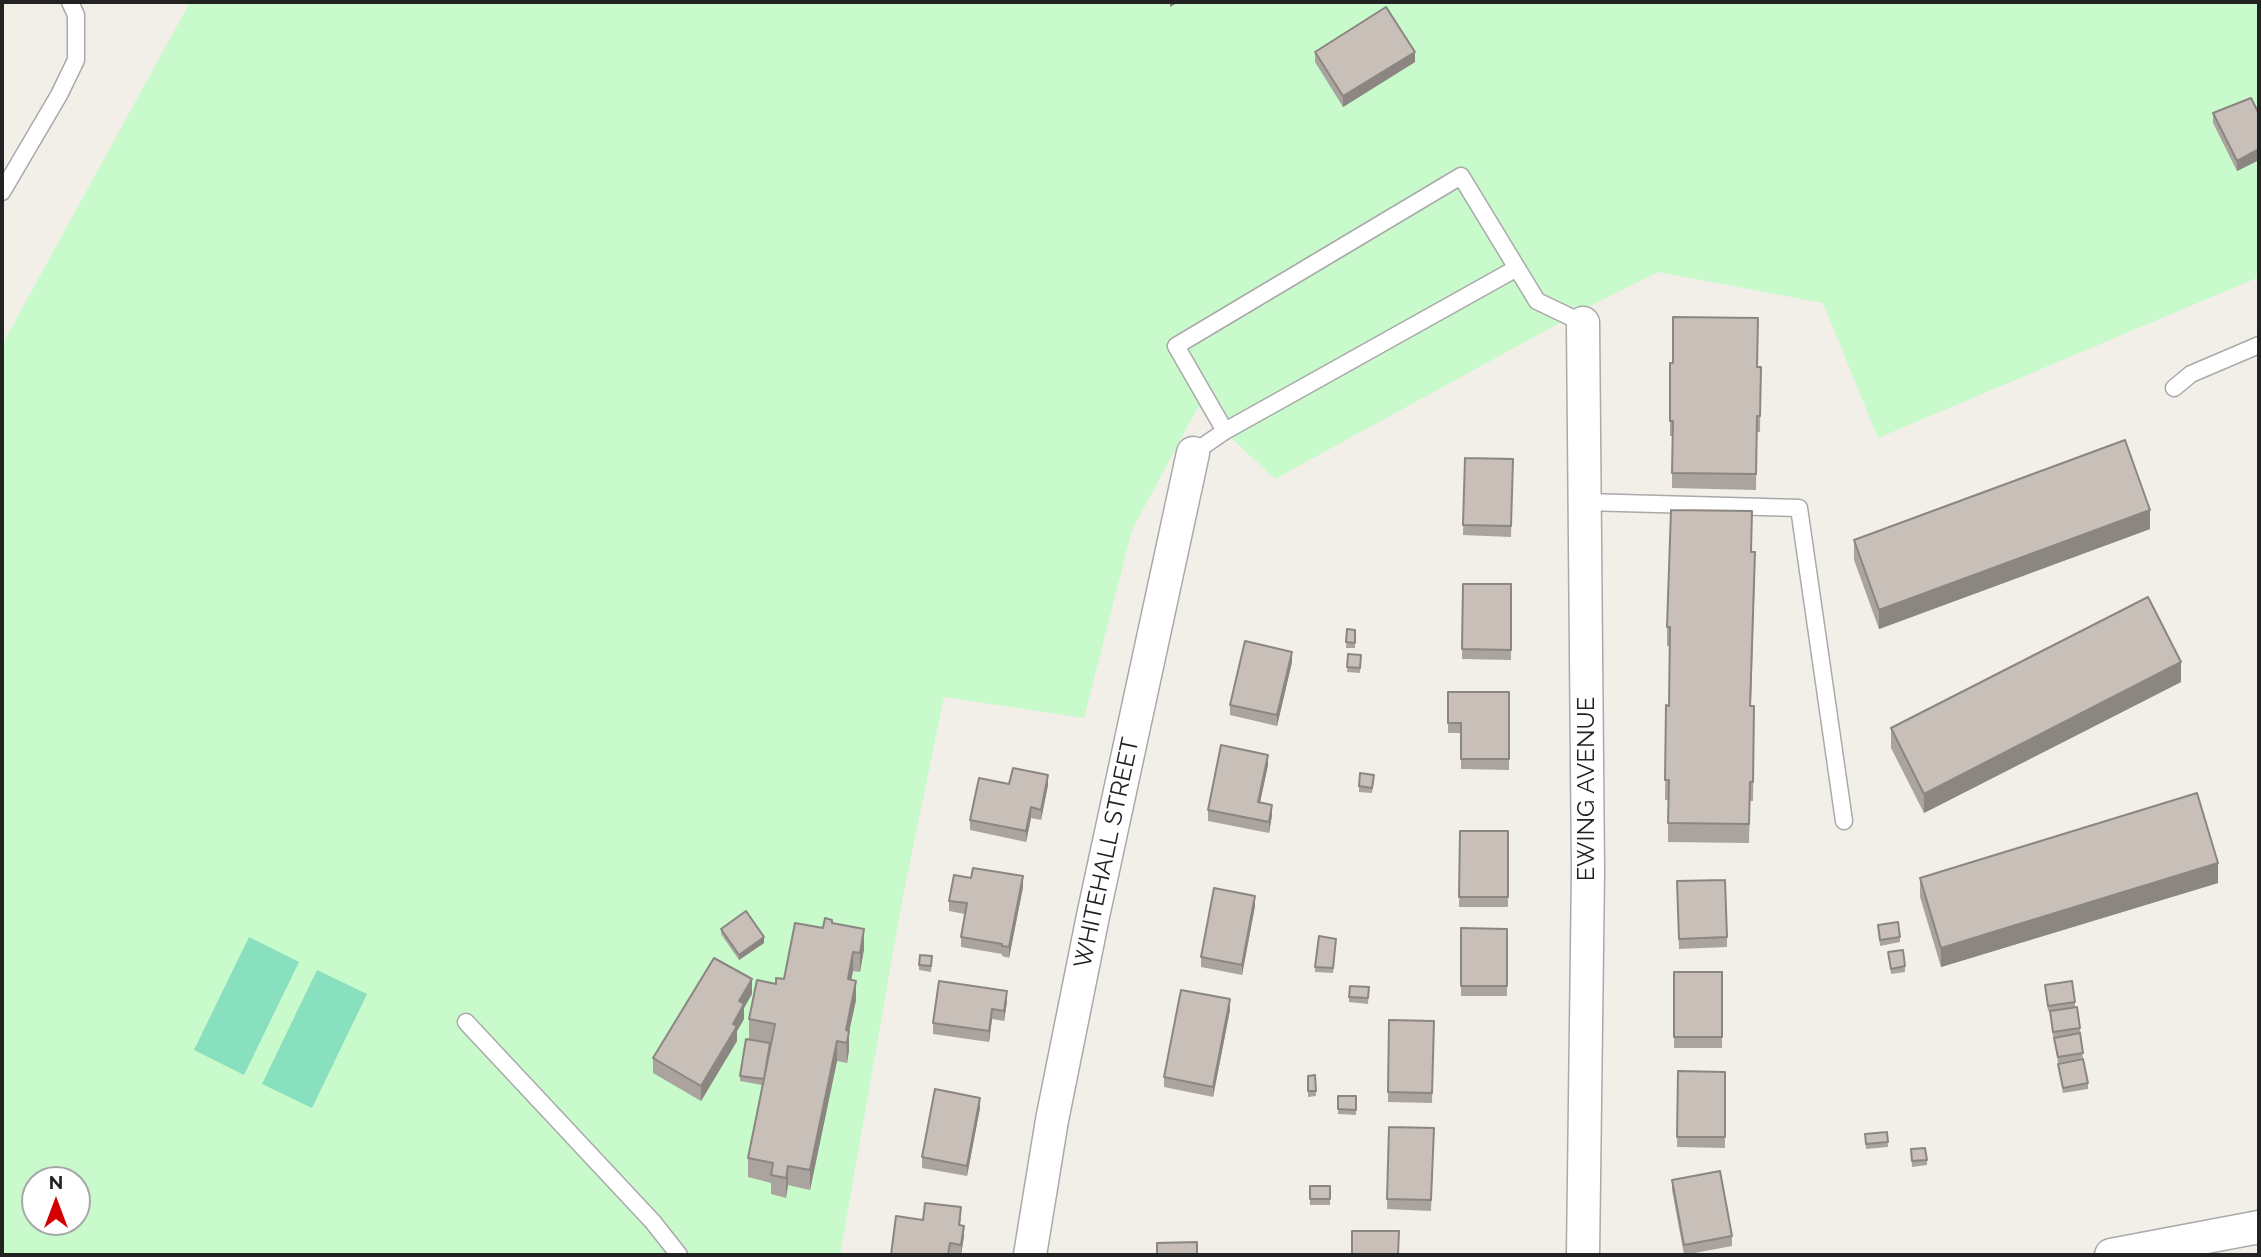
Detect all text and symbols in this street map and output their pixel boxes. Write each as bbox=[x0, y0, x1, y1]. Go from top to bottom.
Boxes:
street label: EWING AVENUE bbox=[1573, 697, 1601, 881]
street label: WHITEHALL STREET bbox=[1069, 735, 1145, 971]
north arrow bbox=[21, 1166, 91, 1236]
text: N bbox=[49, 1171, 63, 1193]

